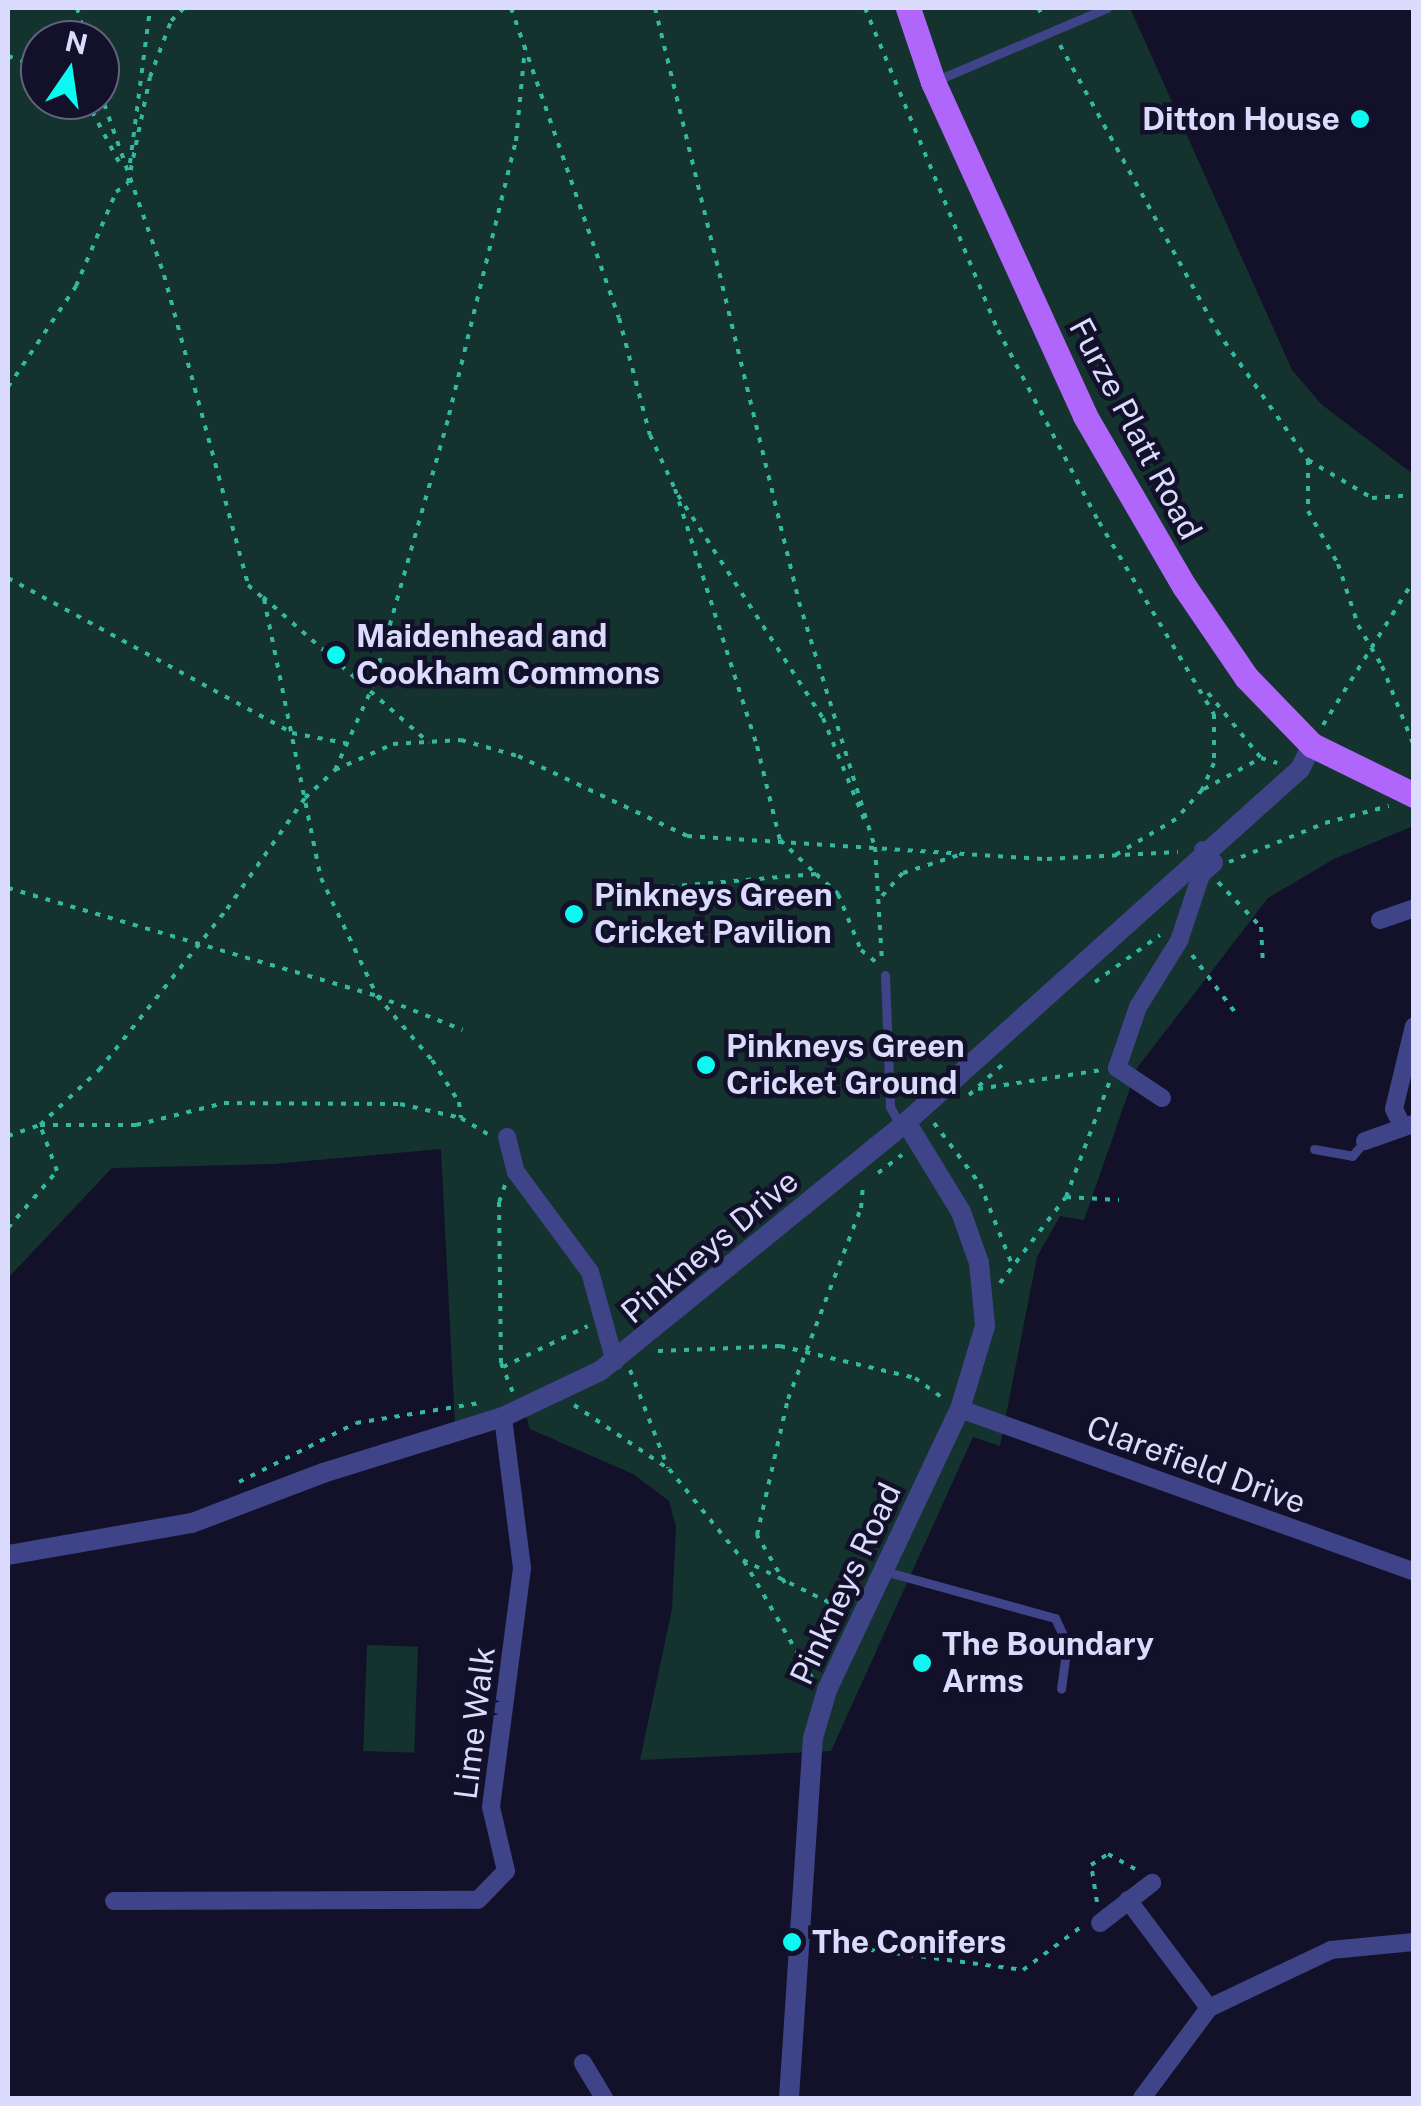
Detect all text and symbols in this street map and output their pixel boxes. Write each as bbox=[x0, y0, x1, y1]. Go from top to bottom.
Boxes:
north arrow bbox=[20, 20, 120, 120]
text: N bbox=[62, 24, 91, 61]
place label: Ditton House bbox=[1142, 100, 1340, 138]
marker: Ditton House bbox=[1349, 108, 1371, 130]
street label: Furze Platt Road bbox=[1061, 312, 1209, 546]
place label: Maidenhead and Cookham Commons bbox=[356, 618, 660, 693]
marker: Maidenhead and Cookham Commons bbox=[325, 644, 347, 666]
place label: Pinkneys Green Cricket Pavilion bbox=[594, 877, 833, 952]
marker: Pinkneys Green Cricket Pavilion bbox=[563, 903, 585, 925]
place label: Pinkneys Green Cricket Ground bbox=[726, 1028, 965, 1103]
marker: Pinkneys Green Cricket Ground bbox=[695, 1054, 717, 1076]
street label: Pinkneys Drive bbox=[614, 1162, 806, 1332]
street label: Clarefield Drive bbox=[1081, 1408, 1311, 1522]
street label: Pinkneys Road bbox=[783, 1477, 909, 1691]
place label: The Boundary Arms bbox=[942, 1626, 1154, 1701]
street label: Lime Walk bbox=[447, 1644, 503, 1802]
marker: The Boundary Arms bbox=[911, 1652, 933, 1674]
place label: The Conifers bbox=[812, 1923, 1006, 1961]
marker: The Conifers bbox=[781, 1931, 803, 1953]

